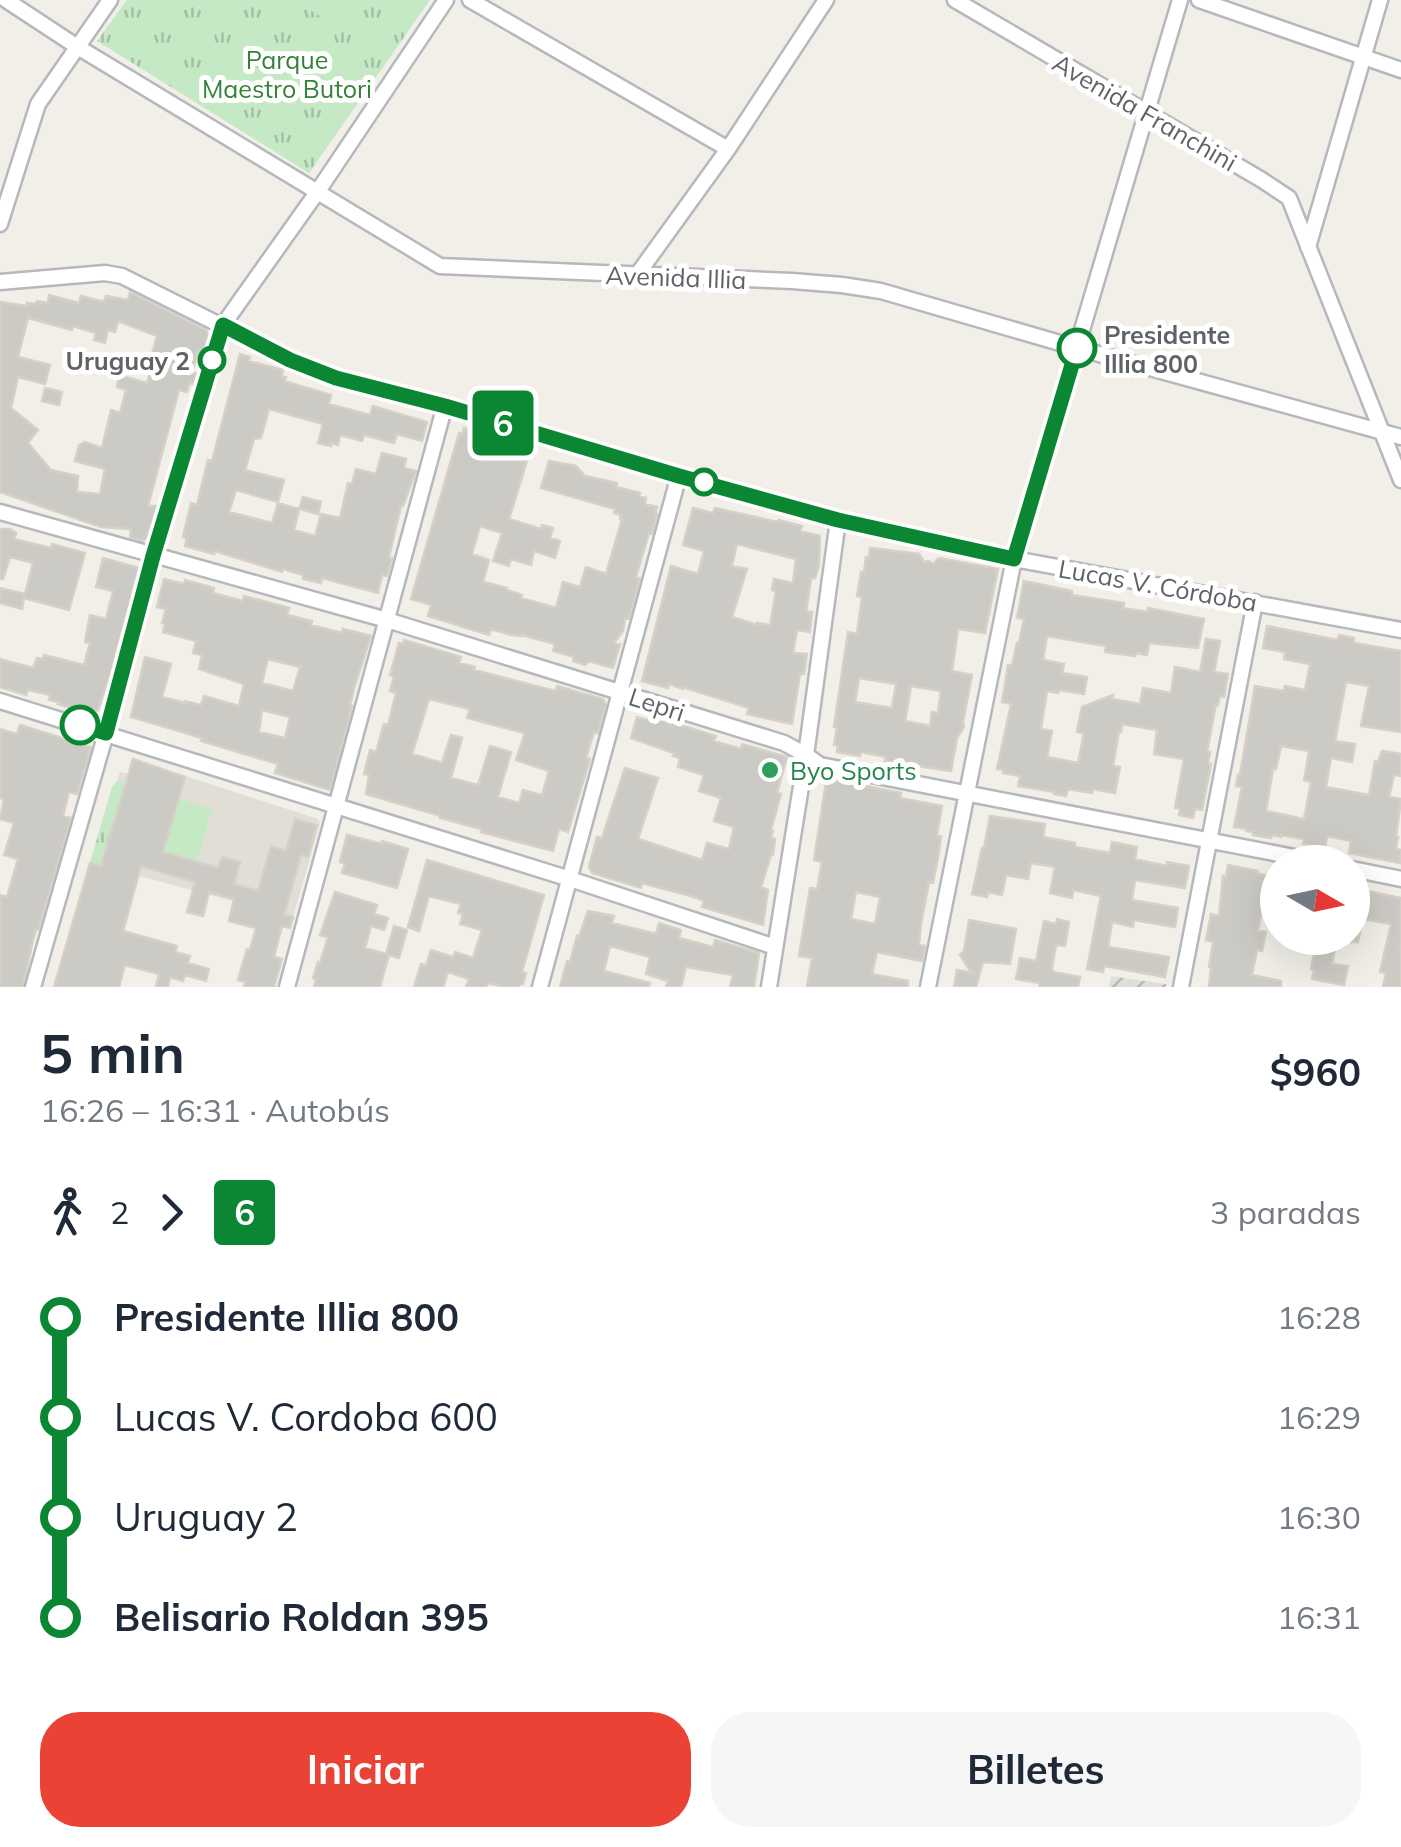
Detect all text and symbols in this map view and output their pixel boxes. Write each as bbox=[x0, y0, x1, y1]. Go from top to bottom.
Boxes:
park label: Parque Maestro Butori bbox=[202, 44, 372, 104]
street label: Avenida Franchini bbox=[1047, 47, 1243, 177]
street label: Avenida Illia bbox=[605, 259, 747, 295]
place label: Presidente Illia 800 bbox=[1104, 319, 1230, 379]
marker: Presidente Illia 800 bbox=[1058, 329, 1096, 367]
place label: Uruguay 2 bbox=[66, 345, 190, 376]
marker: Uruguay 2 bbox=[199, 347, 225, 373]
line badge: 6 bbox=[470, 390, 536, 456]
text: 6 bbox=[492, 401, 514, 445]
unlabelled marker bbox=[691, 469, 717, 495]
street label: Lucas V. Córdoba bbox=[1056, 552, 1260, 618]
street label: Lepri bbox=[625, 680, 689, 728]
unlabelled marker bbox=[61, 706, 99, 744]
place label: Byo Sports bbox=[790, 755, 917, 786]
marker: Byo Sports bbox=[759, 759, 781, 781]
north arrow bbox=[1260, 845, 1370, 955]
map controls bbox=[1260, 845, 1370, 955]
text: 5 min bbox=[40, 1018, 185, 1087]
text: $960 bbox=[1270, 1048, 1361, 1096]
text: 16:26 – 16:31 · Autobús bbox=[40, 1090, 390, 1130]
icon: walk bbox=[40, 1185, 95, 1240]
icon: forward bbox=[144, 1185, 199, 1240]
text: 6 bbox=[234, 1190, 255, 1234]
text: 2 bbox=[110, 1192, 129, 1232]
text: 3 paradas bbox=[1210, 1192, 1361, 1232]
text: Presidente Illia 800 bbox=[114, 1293, 459, 1341]
text: 16:28 bbox=[1277, 1297, 1361, 1337]
text: Lucas V. Cordoba 600 bbox=[114, 1393, 498, 1441]
text: 16:29 bbox=[1277, 1397, 1361, 1437]
text: Uruguay 2 bbox=[114, 1493, 298, 1541]
text: 16:30 bbox=[1277, 1497, 1361, 1537]
text: Belisario Roldan 395 bbox=[114, 1593, 489, 1641]
text: 16:31 bbox=[1277, 1597, 1361, 1637]
button: Iniciar bbox=[40, 1712, 691, 1827]
button: Billetes bbox=[711, 1712, 1361, 1827]

